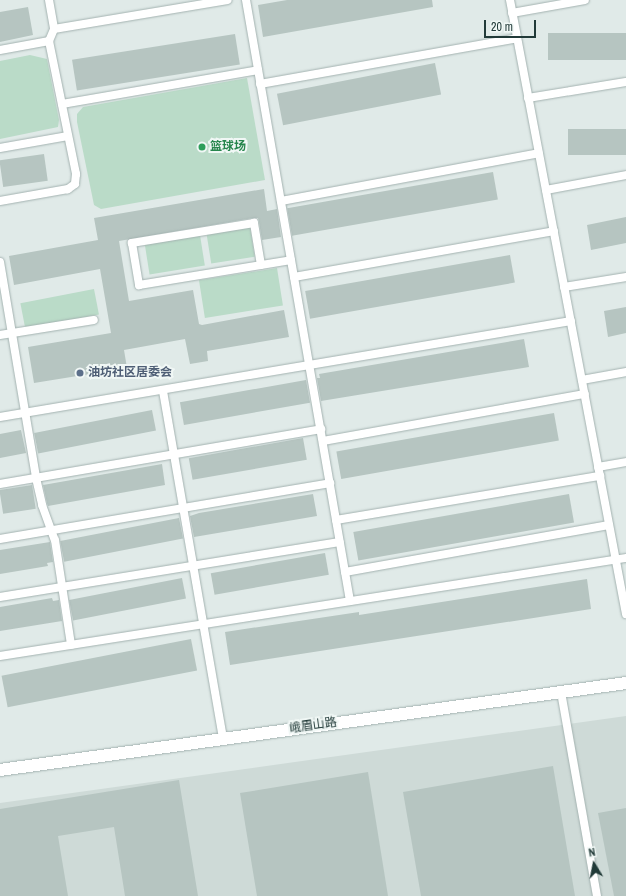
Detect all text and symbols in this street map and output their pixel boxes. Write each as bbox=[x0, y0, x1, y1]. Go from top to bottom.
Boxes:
scale bar bbox=[486, 12, 538, 38]
text: 20 m bbox=[491, 19, 513, 35]
place label: 篮球场 bbox=[210, 140, 246, 154]
marker: 篮球场 bbox=[197, 142, 207, 152]
place label: 油坊社区居委会 bbox=[88, 366, 172, 380]
marker: 油坊社区居委会 bbox=[75, 368, 85, 378]
street label: 峨眉山路 bbox=[288, 716, 338, 736]
north arrow bbox=[574, 844, 614, 884]
text: N bbox=[587, 845, 596, 860]

